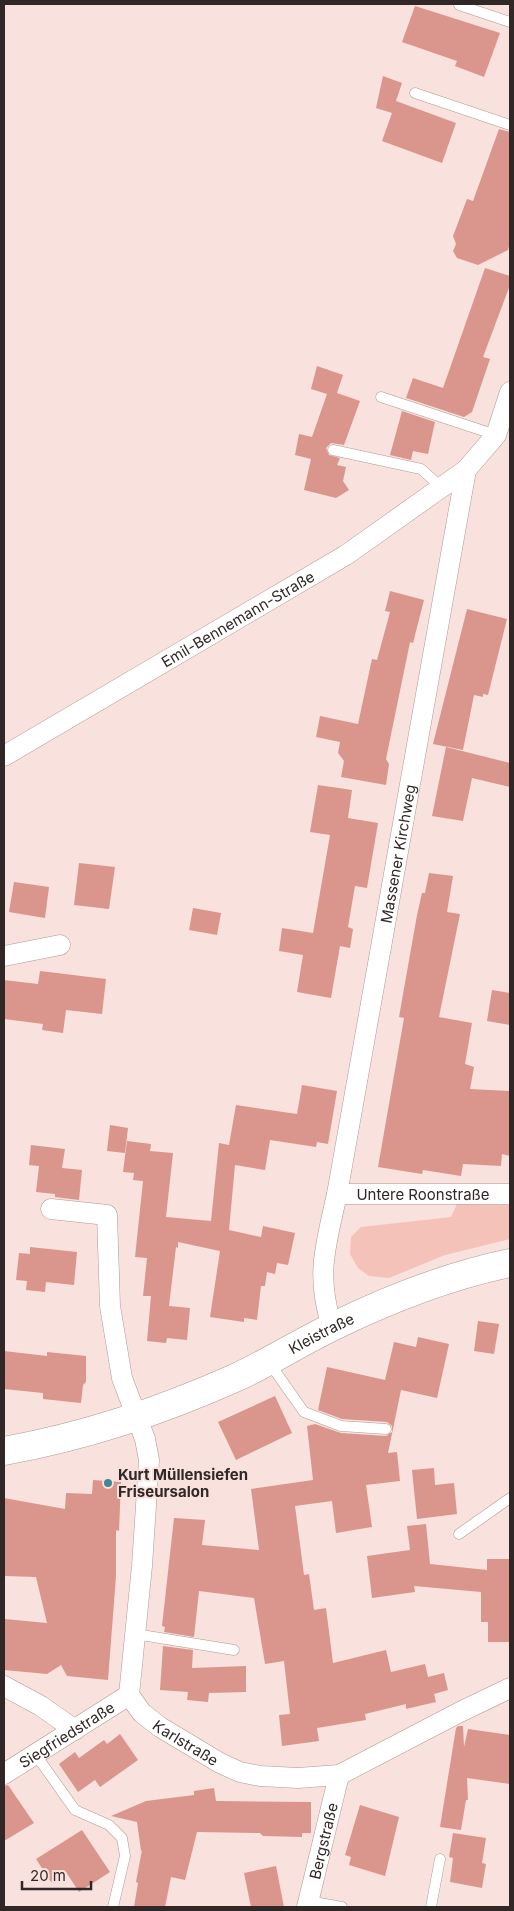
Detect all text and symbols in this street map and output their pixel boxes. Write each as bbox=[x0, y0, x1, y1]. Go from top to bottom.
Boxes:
street label: Emil-Bennemann-Straße bbox=[158, 566, 318, 671]
street label: Massener Kirchweg bbox=[376, 783, 419, 925]
street label: Untere Roonstraße bbox=[356, 1185, 490, 1204]
street label: Kleistraße bbox=[285, 1308, 357, 1358]
place label: Kurt Müllensiefen Friseursalon bbox=[118, 1465, 248, 1501]
marker: Kurt Müllensiefen Friseursalon bbox=[102, 1477, 114, 1489]
street label: Siegfriedstraße bbox=[15, 1697, 118, 1772]
street label: Karlstraße bbox=[149, 1716, 222, 1769]
street label: Bergstraße bbox=[305, 1801, 341, 1881]
scale bar bbox=[22, 1858, 91, 1890]
text: 20 m bbox=[30, 1866, 66, 1885]

